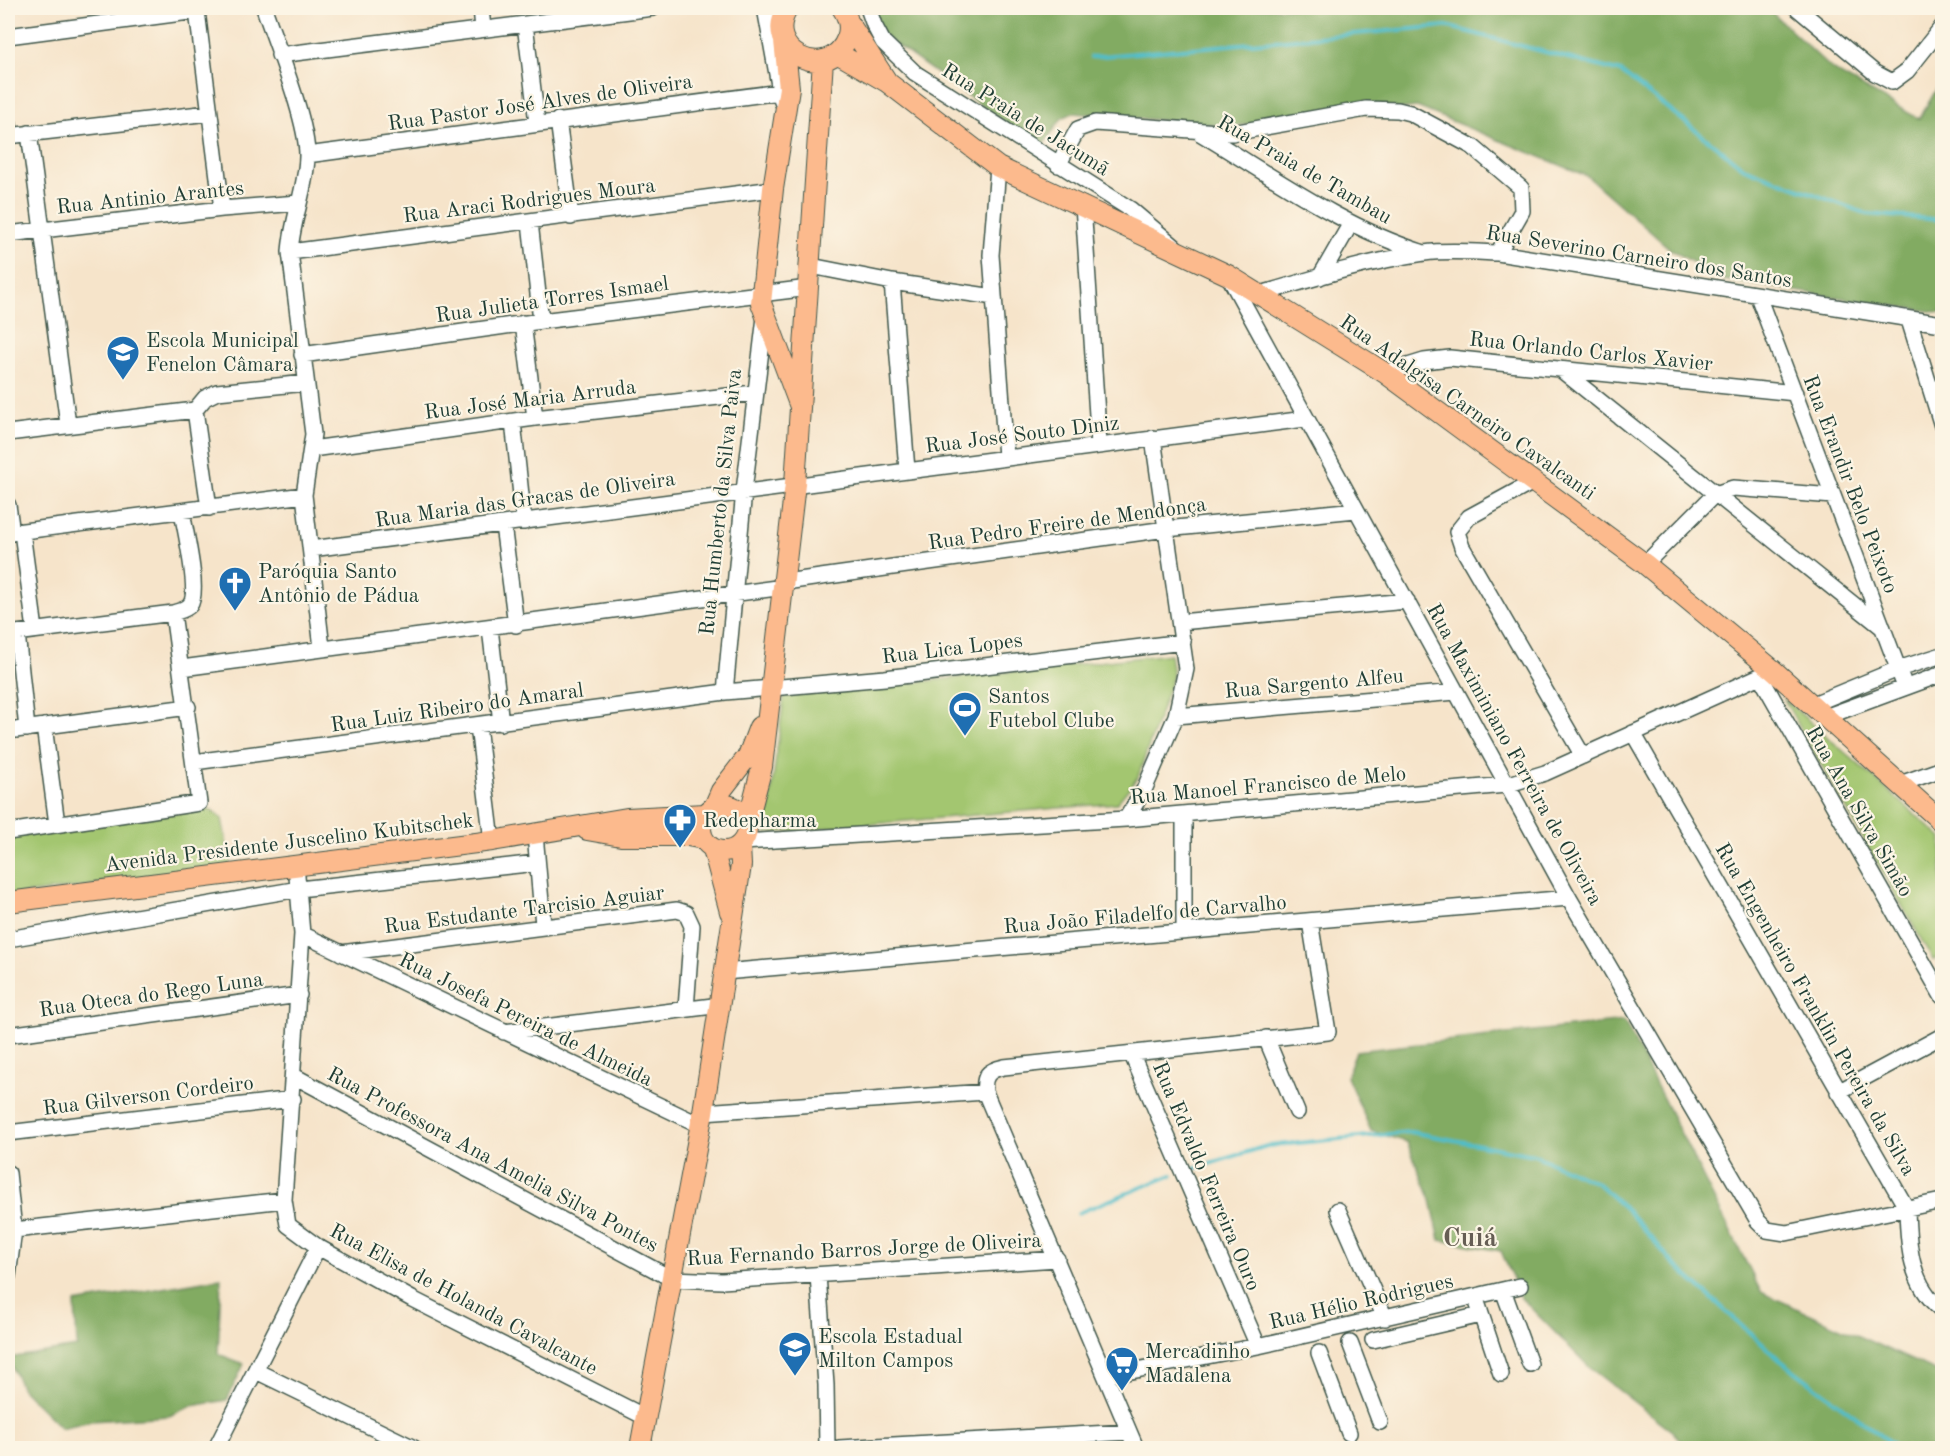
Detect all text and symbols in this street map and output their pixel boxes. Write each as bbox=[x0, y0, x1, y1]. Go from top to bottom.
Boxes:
street label: Rua Praia de Jacumã bbox=[938, 60, 1113, 180]
street label: Rua Pastor José Alves de Oliveira bbox=[387, 72, 694, 135]
street label: Rua Praia de Tambau bbox=[1213, 112, 1395, 229]
street label: Rua Araci Rodrigues Moura bbox=[402, 176, 657, 227]
street label: Rua Antinio Arantes bbox=[55, 178, 245, 219]
street label: Rua Severino Carneiro dos Santos bbox=[1484, 223, 1793, 292]
street label: Rua Julieta Torres Ismael bbox=[434, 274, 670, 327]
street label: Rua Adalgisa Carneiro Cavalcanti bbox=[1335, 312, 1599, 505]
street label: Rua Orlando Carlos Xavier bbox=[1468, 329, 1714, 376]
place label: Escola Municipal Fenelon Câmara bbox=[146, 331, 299, 376]
school or university icon: Escola Municipal Fenelon Câmara bbox=[105, 334, 141, 381]
street label: Rua Humberto da Silva Paiva bbox=[697, 368, 746, 637]
street label: Rua Erandir Belo Peixoto bbox=[1798, 373, 1901, 596]
street label: Rua José Maria Arruda bbox=[423, 377, 637, 424]
street label: Rua José Souto Diniz bbox=[924, 413, 1120, 458]
street label: Rua Maria das Gracas de Oliveira bbox=[374, 469, 677, 532]
street label: Rua Pedro Freire de Mendonça bbox=[927, 495, 1208, 554]
place label: Paróquia Santo Antônio de Pádua bbox=[258, 562, 419, 607]
church icon: Paróquia Santo Antônio de Pádua bbox=[217, 565, 253, 612]
street label: Rua Maximiniano Ferreira de Oliveira bbox=[1422, 600, 1606, 909]
street label: Rua Lica Lopes bbox=[881, 630, 1024, 669]
street label: Rua Sargento Alfeu bbox=[1224, 666, 1405, 703]
street label: Rua Luiz Ribeiro do Amaral bbox=[329, 680, 585, 737]
place label: Santos Futebol Clube bbox=[988, 687, 1115, 732]
sports icon: Santos Futebol Clube bbox=[947, 690, 983, 737]
street label: Rua Ana Silva Simão bbox=[1801, 723, 1916, 901]
street label: Rua Manoel Francisco de Melo bbox=[1129, 764, 1407, 809]
pharmacy icon: Redepharma bbox=[662, 802, 698, 849]
street label: Avenida Presidente Juscelino Kubitschek bbox=[104, 810, 475, 877]
place label: Redepharma bbox=[703, 811, 817, 832]
street label: Rua Engenheiro Franklin Pereira da Silva bbox=[1711, 840, 1919, 1180]
street label: Rua Estudante Tarcisio Aguiar bbox=[383, 883, 666, 938]
street label: Rua João Filadelfo de Carvalho bbox=[1003, 893, 1288, 938]
street label: Rua Josefa Pereira de Almeida bbox=[395, 950, 656, 1091]
street label: Rua Oteca do Rego Luna bbox=[38, 969, 265, 1022]
street label: Rua Edvaldo Ferreira Ouro bbox=[1148, 1059, 1263, 1294]
street label: Rua Professora Ana Amelia Silva Pontes bbox=[323, 1064, 661, 1257]
street label: Rua Gilverson Cordeiro bbox=[41, 1073, 255, 1120]
street label: Rua Elisa de Holanda Cavalcante bbox=[326, 1221, 601, 1380]
district label: Cuiá bbox=[1443, 1225, 1497, 1252]
street label: Rua Fernando Barros Jorge de Oliveira bbox=[686, 1231, 1042, 1270]
street label: Rua Hélio Rodrigues bbox=[1267, 1271, 1455, 1334]
place label: Escola Estadual Milton Campos bbox=[818, 1327, 963, 1372]
school or university icon: Escola Estadual Milton Campos bbox=[777, 1330, 813, 1377]
place label: Mercadinho Madalena bbox=[1145, 1342, 1250, 1387]
supermarket icon: Mercadinho Madalena bbox=[1104, 1345, 1140, 1392]

